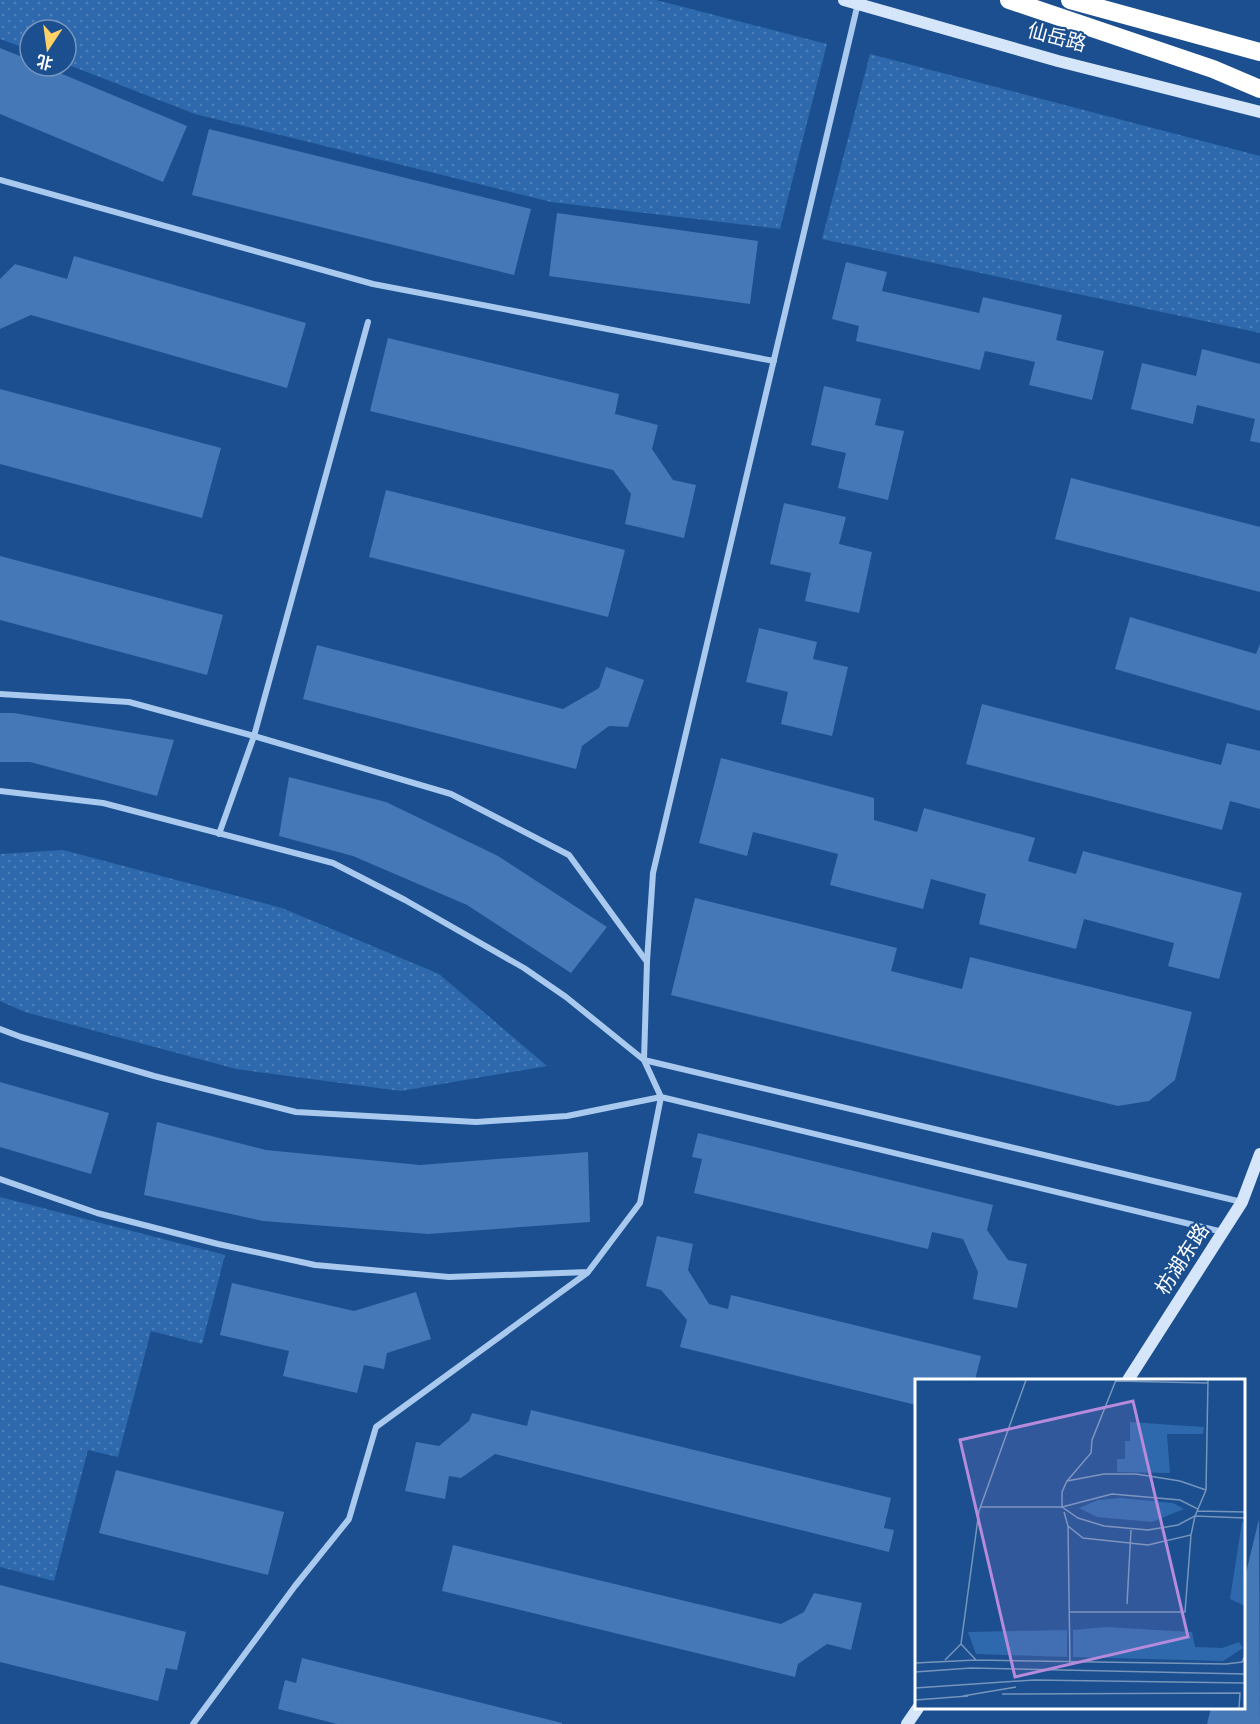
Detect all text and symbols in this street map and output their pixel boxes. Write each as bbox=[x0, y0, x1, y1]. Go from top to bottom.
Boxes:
street label: 仙岳路 bbox=[1025, 17, 1089, 55]
north arrow bbox=[18, 18, 78, 78]
text: 北 bbox=[35, 51, 55, 74]
street label: 枋湖东路 bbox=[1149, 1218, 1213, 1299]
inset map bbox=[915, 1379, 1245, 1709]

